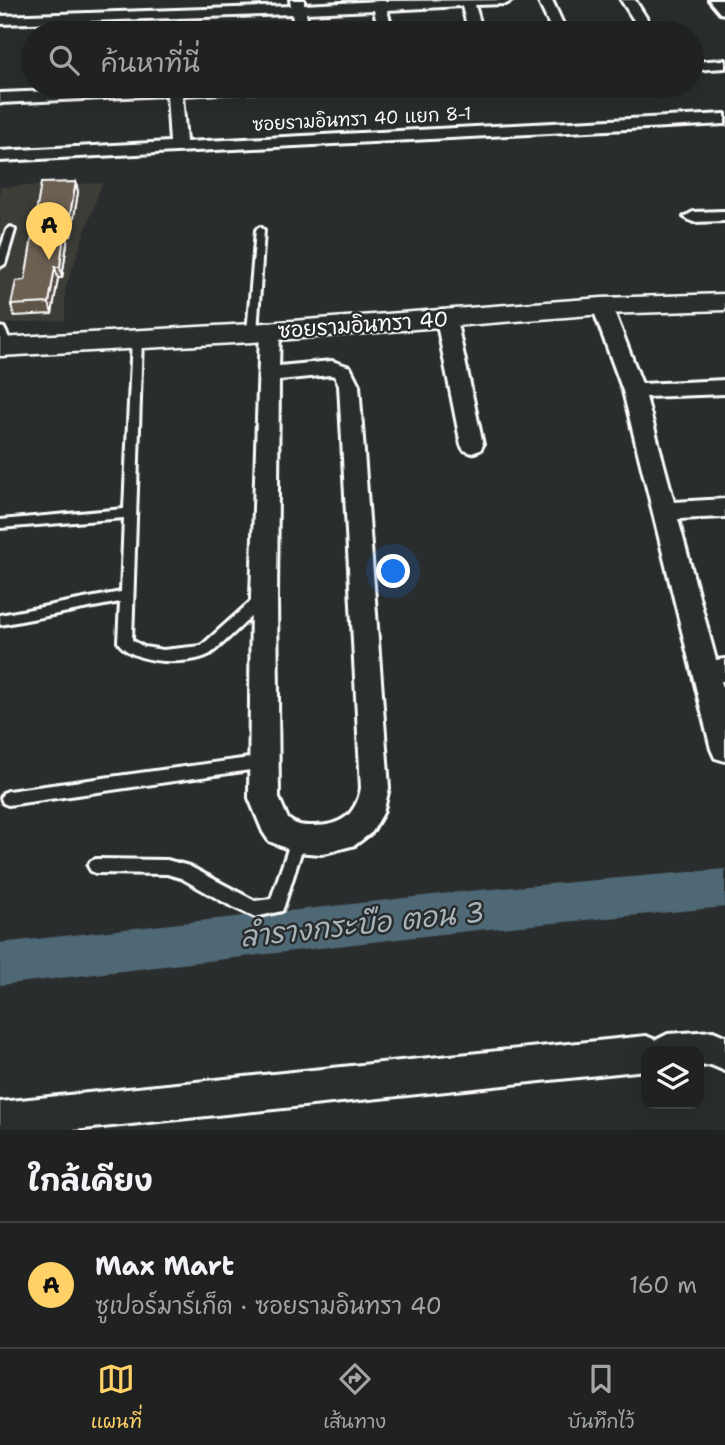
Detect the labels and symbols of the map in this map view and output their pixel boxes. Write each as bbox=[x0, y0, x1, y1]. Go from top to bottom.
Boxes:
street label: ซอยรามอินทรา 40 แยก 8-1 bbox=[252, 101, 472, 137]
pin: A bbox=[26, 202, 72, 260]
street label: ซอยรามอินทรา 40 bbox=[277, 305, 449, 345]
your location bbox=[376, 554, 410, 588]
water label: ลำรางกระบือ ตอน 3 bbox=[238, 892, 486, 956]

